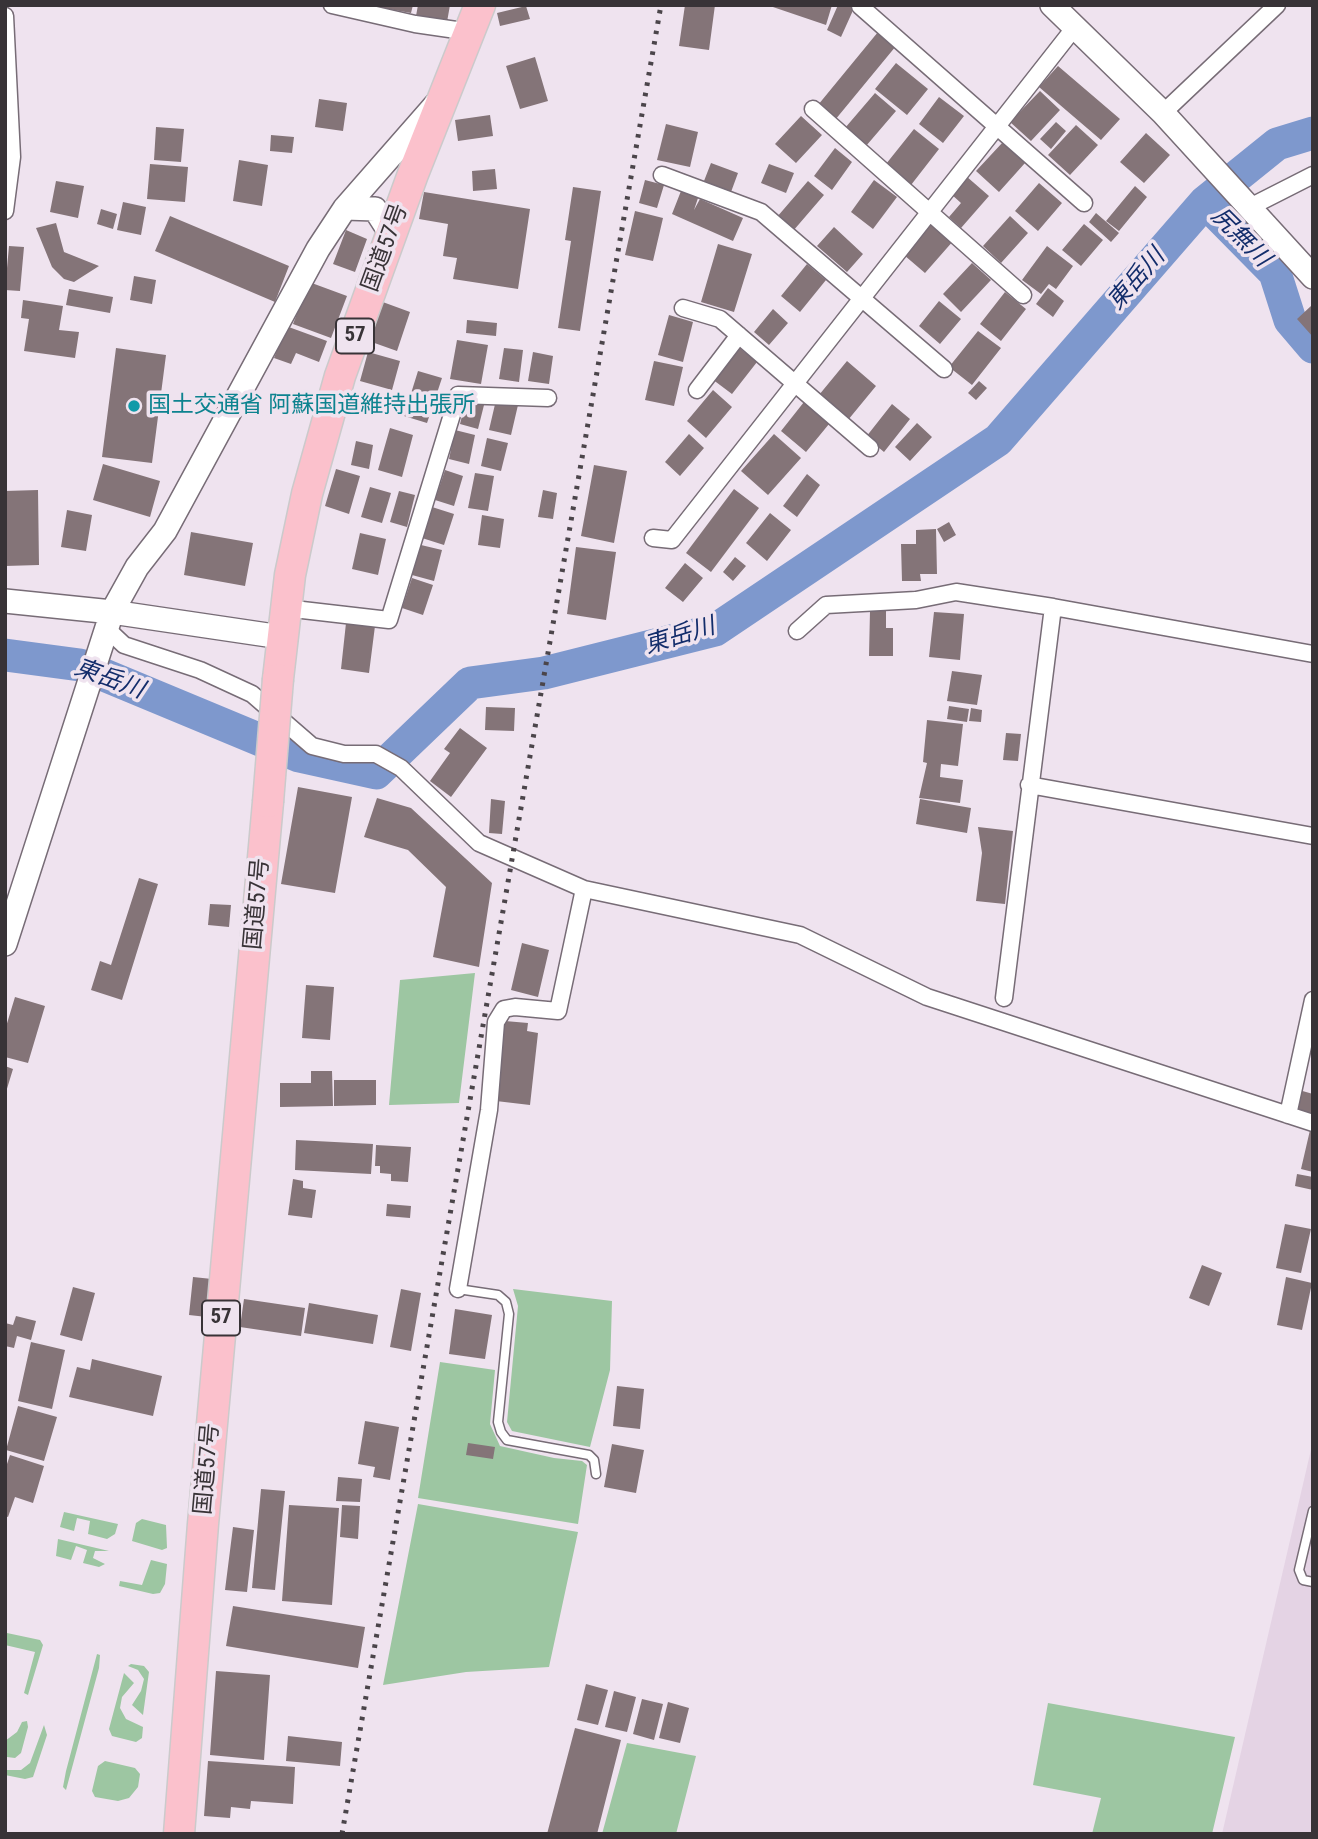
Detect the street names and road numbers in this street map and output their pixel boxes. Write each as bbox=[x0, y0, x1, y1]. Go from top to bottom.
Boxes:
street label: 国道57号 bbox=[357, 200, 415, 296]
road number: 57 bbox=[336, 318, 374, 354]
street label: 国道57号 bbox=[240, 857, 276, 951]
road number: 57 bbox=[202, 1300, 240, 1336]
street label: 国道57号 bbox=[190, 1422, 226, 1516]

